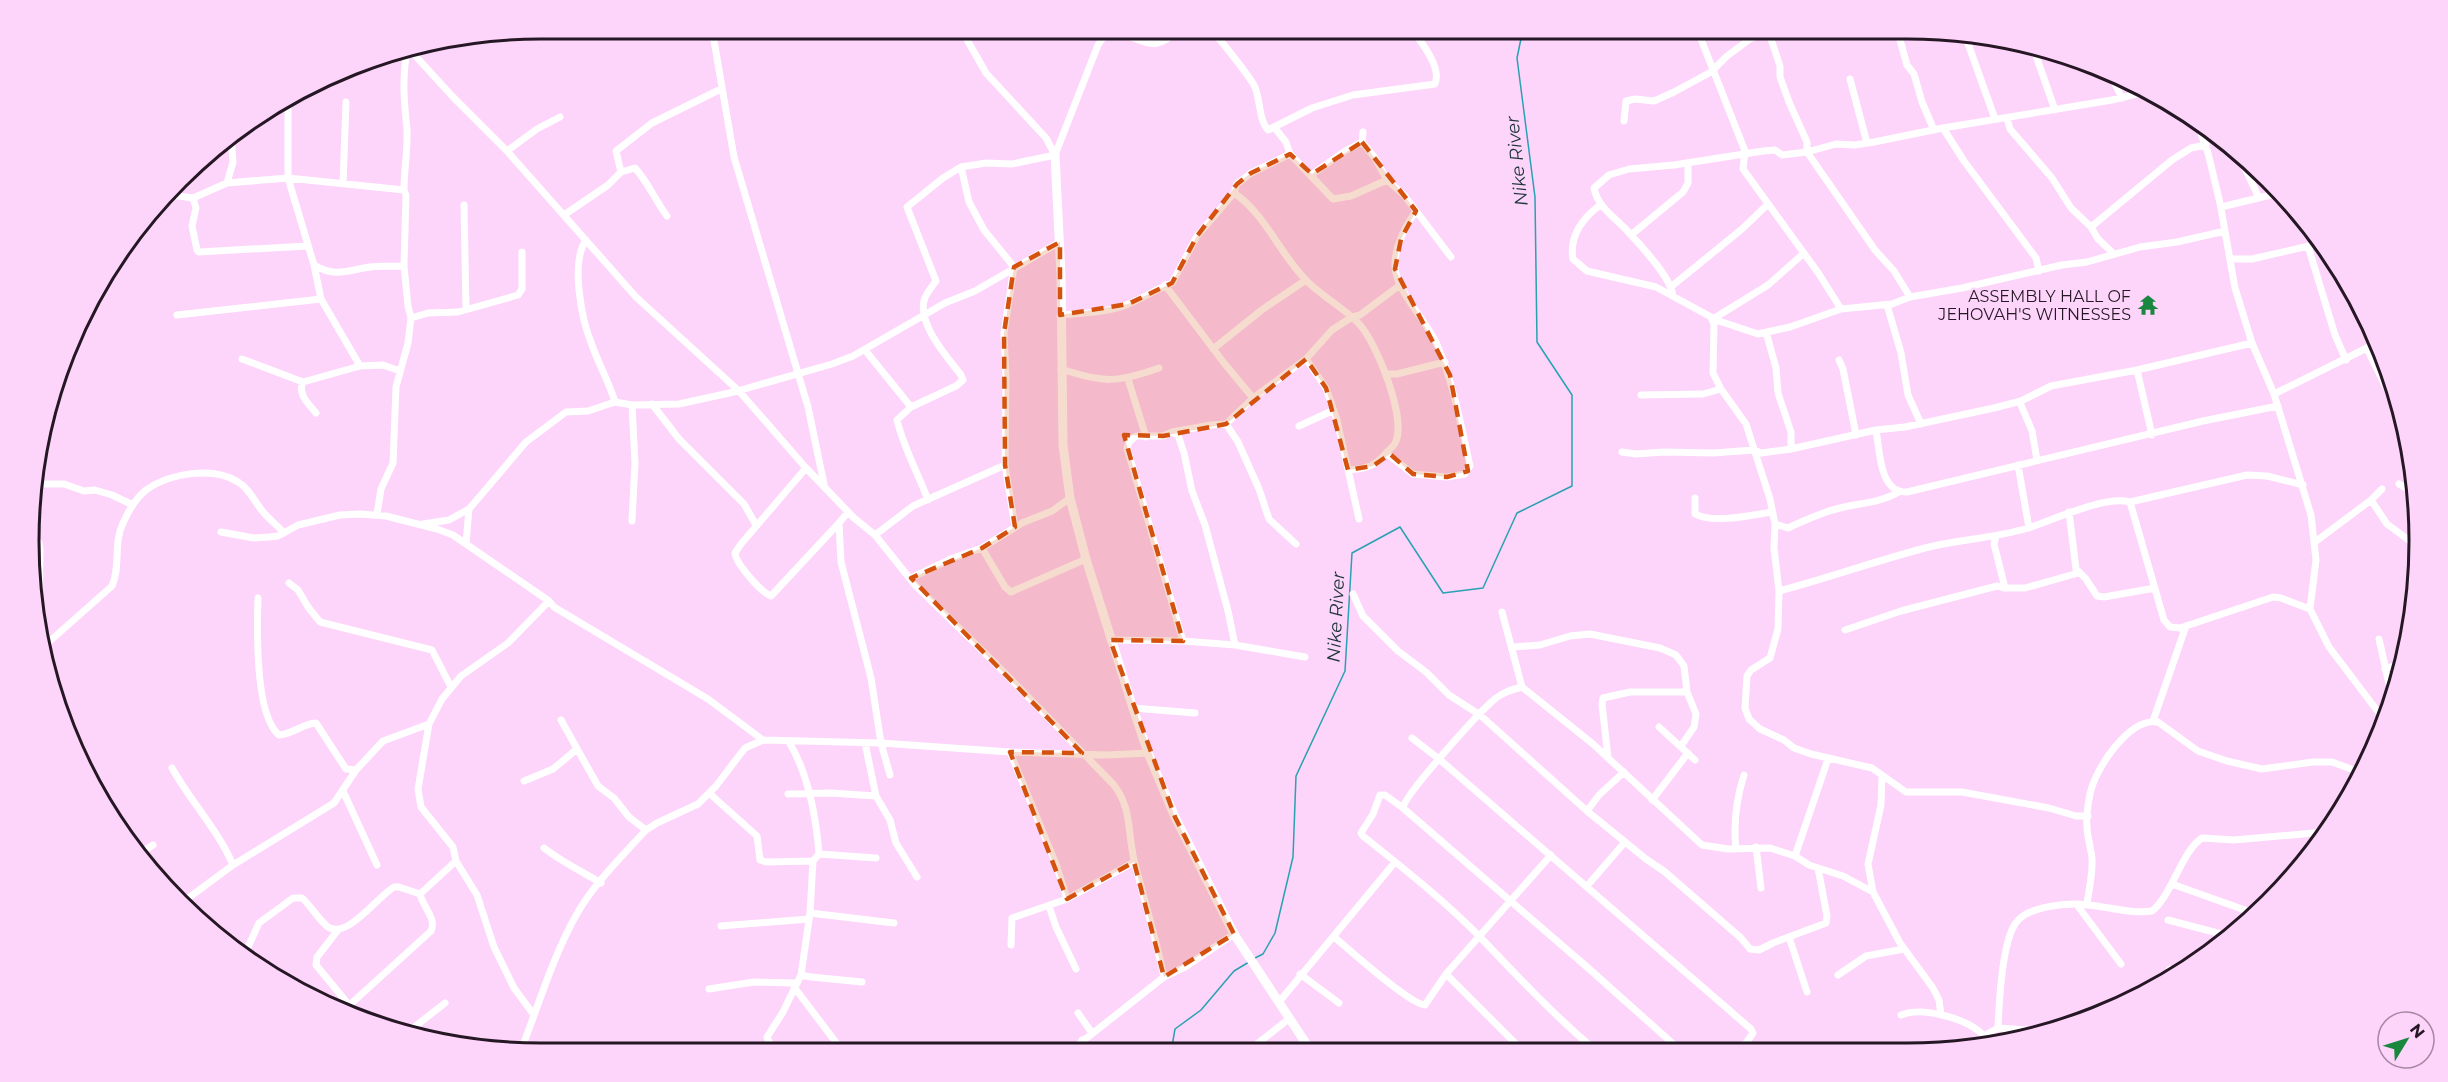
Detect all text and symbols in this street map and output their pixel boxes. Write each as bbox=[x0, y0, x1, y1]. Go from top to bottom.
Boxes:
water label: Nike River bbox=[1501, 114, 1533, 207]
place label: ASSEMBLY HALL OF JEHOVAH'S WITNESSES bbox=[1937, 287, 2131, 324]
temple icon: ASSEMBLY HALL OF JEHOVAH'S WITNESSES bbox=[2136, 293, 2160, 317]
water label: Nike River bbox=[1323, 570, 1349, 663]
north arrow bbox=[2376, 1010, 2436, 1070]
text: N bbox=[2406, 1020, 2429, 1042]

